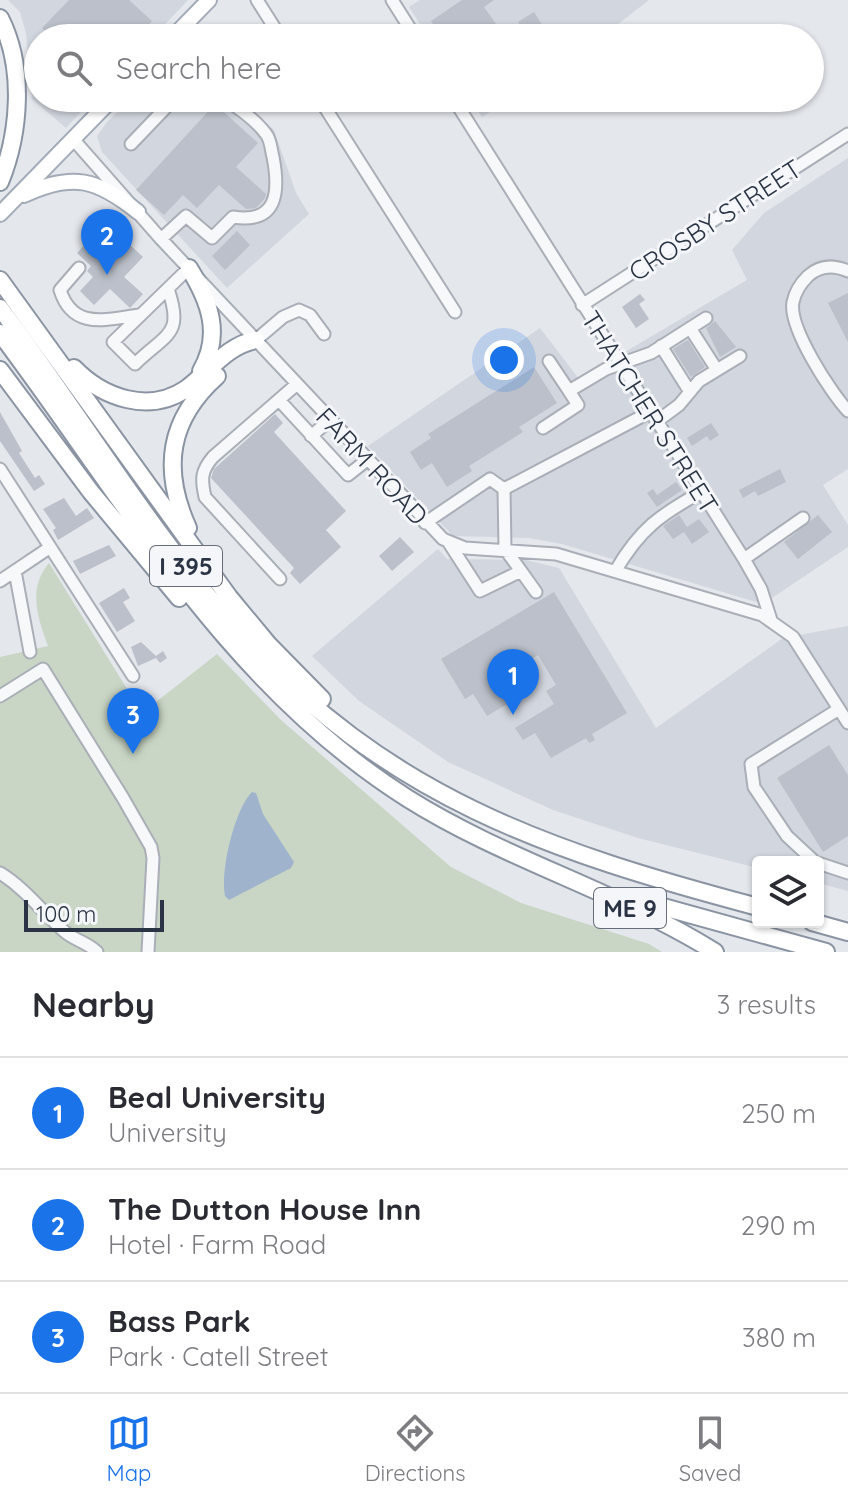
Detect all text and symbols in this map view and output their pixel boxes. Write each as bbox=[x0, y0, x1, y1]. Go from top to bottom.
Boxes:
search box bbox=[24, 24, 824, 112]
icon: search bbox=[52, 46, 96, 90]
text: Search here bbox=[116, 49, 282, 87]
street label: CROSBY STREET bbox=[622, 152, 808, 288]
pin: 2 bbox=[81, 209, 133, 275]
street label: THATCHER STREET bbox=[574, 304, 726, 520]
your location bbox=[484, 340, 524, 380]
street label: FARM ROAD bbox=[309, 400, 435, 532]
road number: I 395 bbox=[150, 546, 222, 586]
pin: 1 bbox=[487, 649, 539, 715]
pin: 3 bbox=[107, 688, 159, 754]
map controls bbox=[752, 856, 824, 928]
button: layers bbox=[752, 856, 824, 928]
road number: ME 9 bbox=[594, 888, 666, 928]
scale bar bbox=[24, 896, 164, 932]
text: 100 m bbox=[36, 900, 96, 928]
text: Nearby bbox=[32, 983, 155, 1026]
text: 3 results bbox=[717, 988, 816, 1021]
text: Beal University bbox=[108, 1078, 326, 1116]
text: 1 bbox=[53, 1097, 63, 1130]
text: 250 m bbox=[741, 1097, 816, 1130]
text: University bbox=[108, 1116, 227, 1149]
text: The Dutton House Inn bbox=[108, 1190, 421, 1228]
text: 2 bbox=[51, 1209, 65, 1242]
text: 290 m bbox=[741, 1209, 816, 1242]
text: Hotel · Farm Road bbox=[108, 1228, 326, 1261]
text: Bass Park bbox=[108, 1302, 251, 1340]
text: 3 bbox=[51, 1321, 65, 1354]
text: 380 m bbox=[742, 1321, 816, 1354]
text: Park · Catell Street bbox=[108, 1340, 329, 1373]
tab: Map bbox=[107, 1411, 151, 1487]
tab: Directions bbox=[365, 1411, 465, 1487]
tab: Saved bbox=[679, 1411, 741, 1487]

